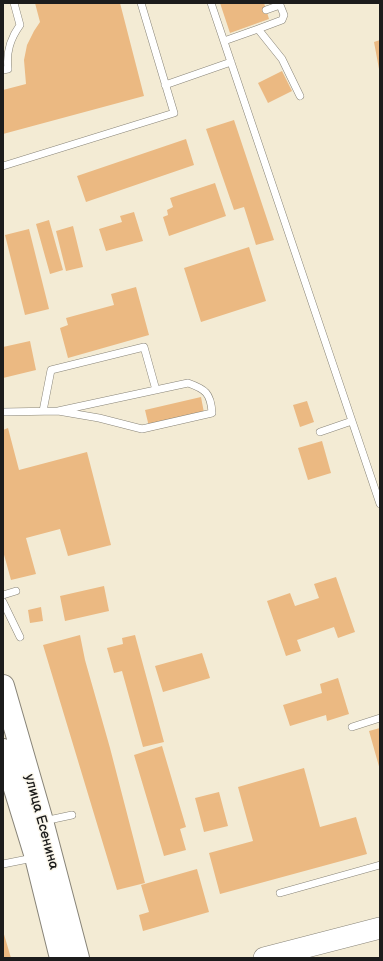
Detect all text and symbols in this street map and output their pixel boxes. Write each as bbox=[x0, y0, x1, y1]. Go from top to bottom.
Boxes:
street label: улица Есенина bbox=[20, 772, 62, 872]

